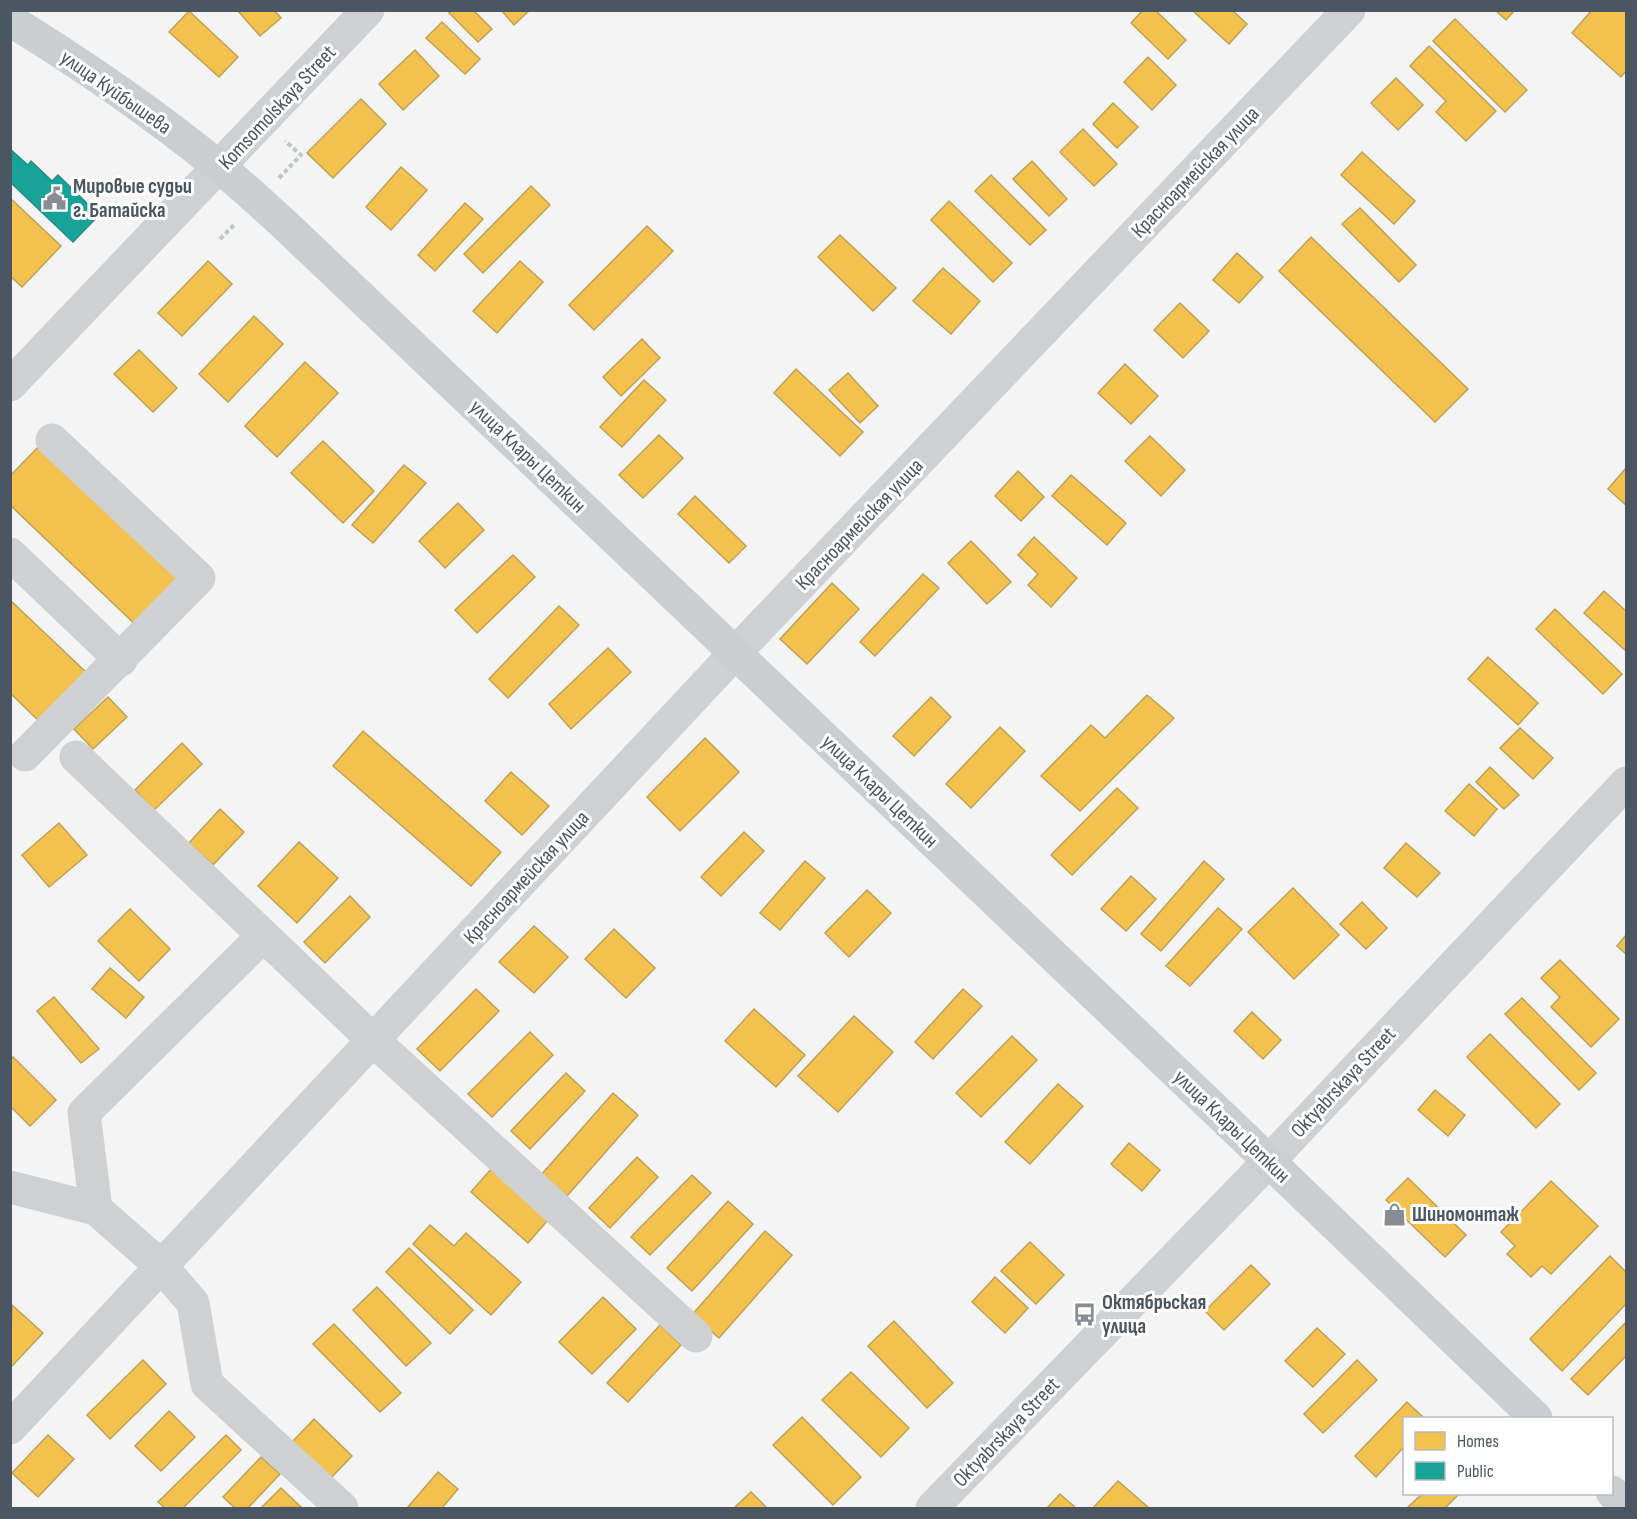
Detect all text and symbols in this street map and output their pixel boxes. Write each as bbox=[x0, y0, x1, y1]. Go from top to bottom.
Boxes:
street label: Komsomolskaya Street bbox=[213, 40, 341, 175]
street label: улица Куйбышева bbox=[55, 45, 176, 140]
street label: Красноармейская улица bbox=[1126, 101, 1264, 243]
place label: Мировые судьи г. Батайска bbox=[73, 174, 192, 223]
public building icon: Мировые судьи г. Батайска bbox=[42, 185, 68, 211]
street label: улица Клары Цеткин bbox=[464, 395, 591, 518]
street label: Красноармейская улица bbox=[790, 453, 928, 595]
street label: улица Клары Цеткин bbox=[816, 730, 943, 853]
street label: Красноармейская улица bbox=[458, 806, 595, 949]
street label: Oktyabrskaya Street bbox=[1286, 1022, 1401, 1143]
street label: улица Клары Цеткин bbox=[1168, 1065, 1295, 1188]
shop icon: Шиномонтаж bbox=[1381, 1201, 1407, 1227]
place label: Шиномонтаж bbox=[1412, 1202, 1519, 1227]
place label: Октябрьская улица bbox=[1102, 1290, 1206, 1339]
bus stop icon: Октябрьская улица bbox=[1071, 1301, 1097, 1327]
street label: Oktyabrskaya Street bbox=[948, 1373, 1065, 1492]
legend bbox=[1403, 1417, 1613, 1495]
text: Homes bbox=[1457, 1431, 1499, 1452]
text: Public bbox=[1457, 1461, 1494, 1482]

